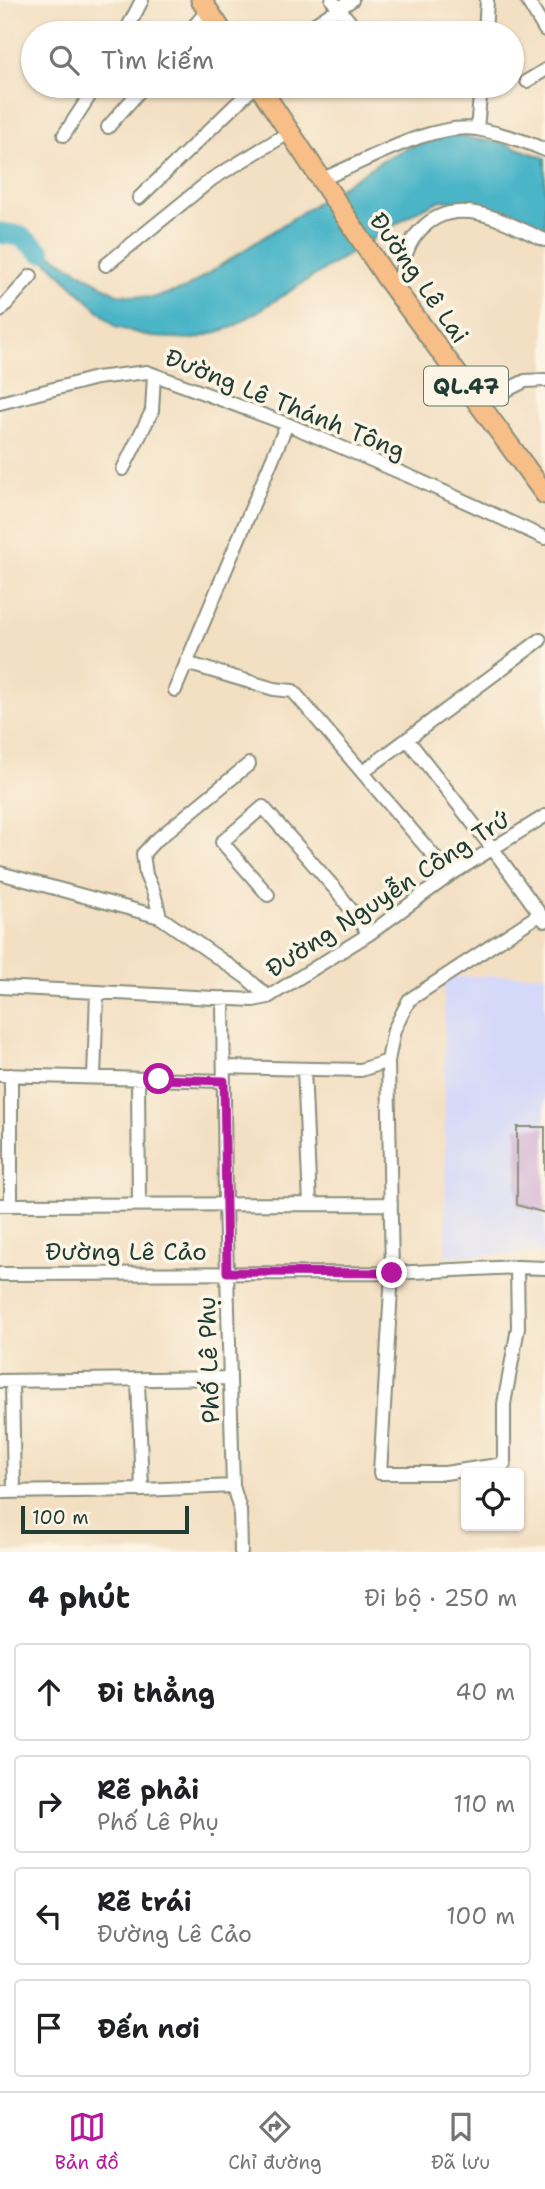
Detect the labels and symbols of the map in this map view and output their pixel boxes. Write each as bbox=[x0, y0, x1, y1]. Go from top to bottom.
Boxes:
street label: Đường Lê Lai bbox=[362, 206, 476, 350]
street label: Đường Lê Thánh Tông bbox=[160, 341, 410, 467]
road number: QL.47 bbox=[424, 366, 508, 406]
street label: Đường Nguyễn Công Trứ bbox=[260, 803, 516, 985]
route start bbox=[143, 1063, 174, 1094]
street label: Đường Lê Cảo bbox=[45, 1236, 207, 1268]
route end bbox=[376, 1257, 407, 1288]
street label: Phố Lê Phụ bbox=[191, 1296, 227, 1424]
scale bar bbox=[21, 1503, 189, 1535]

